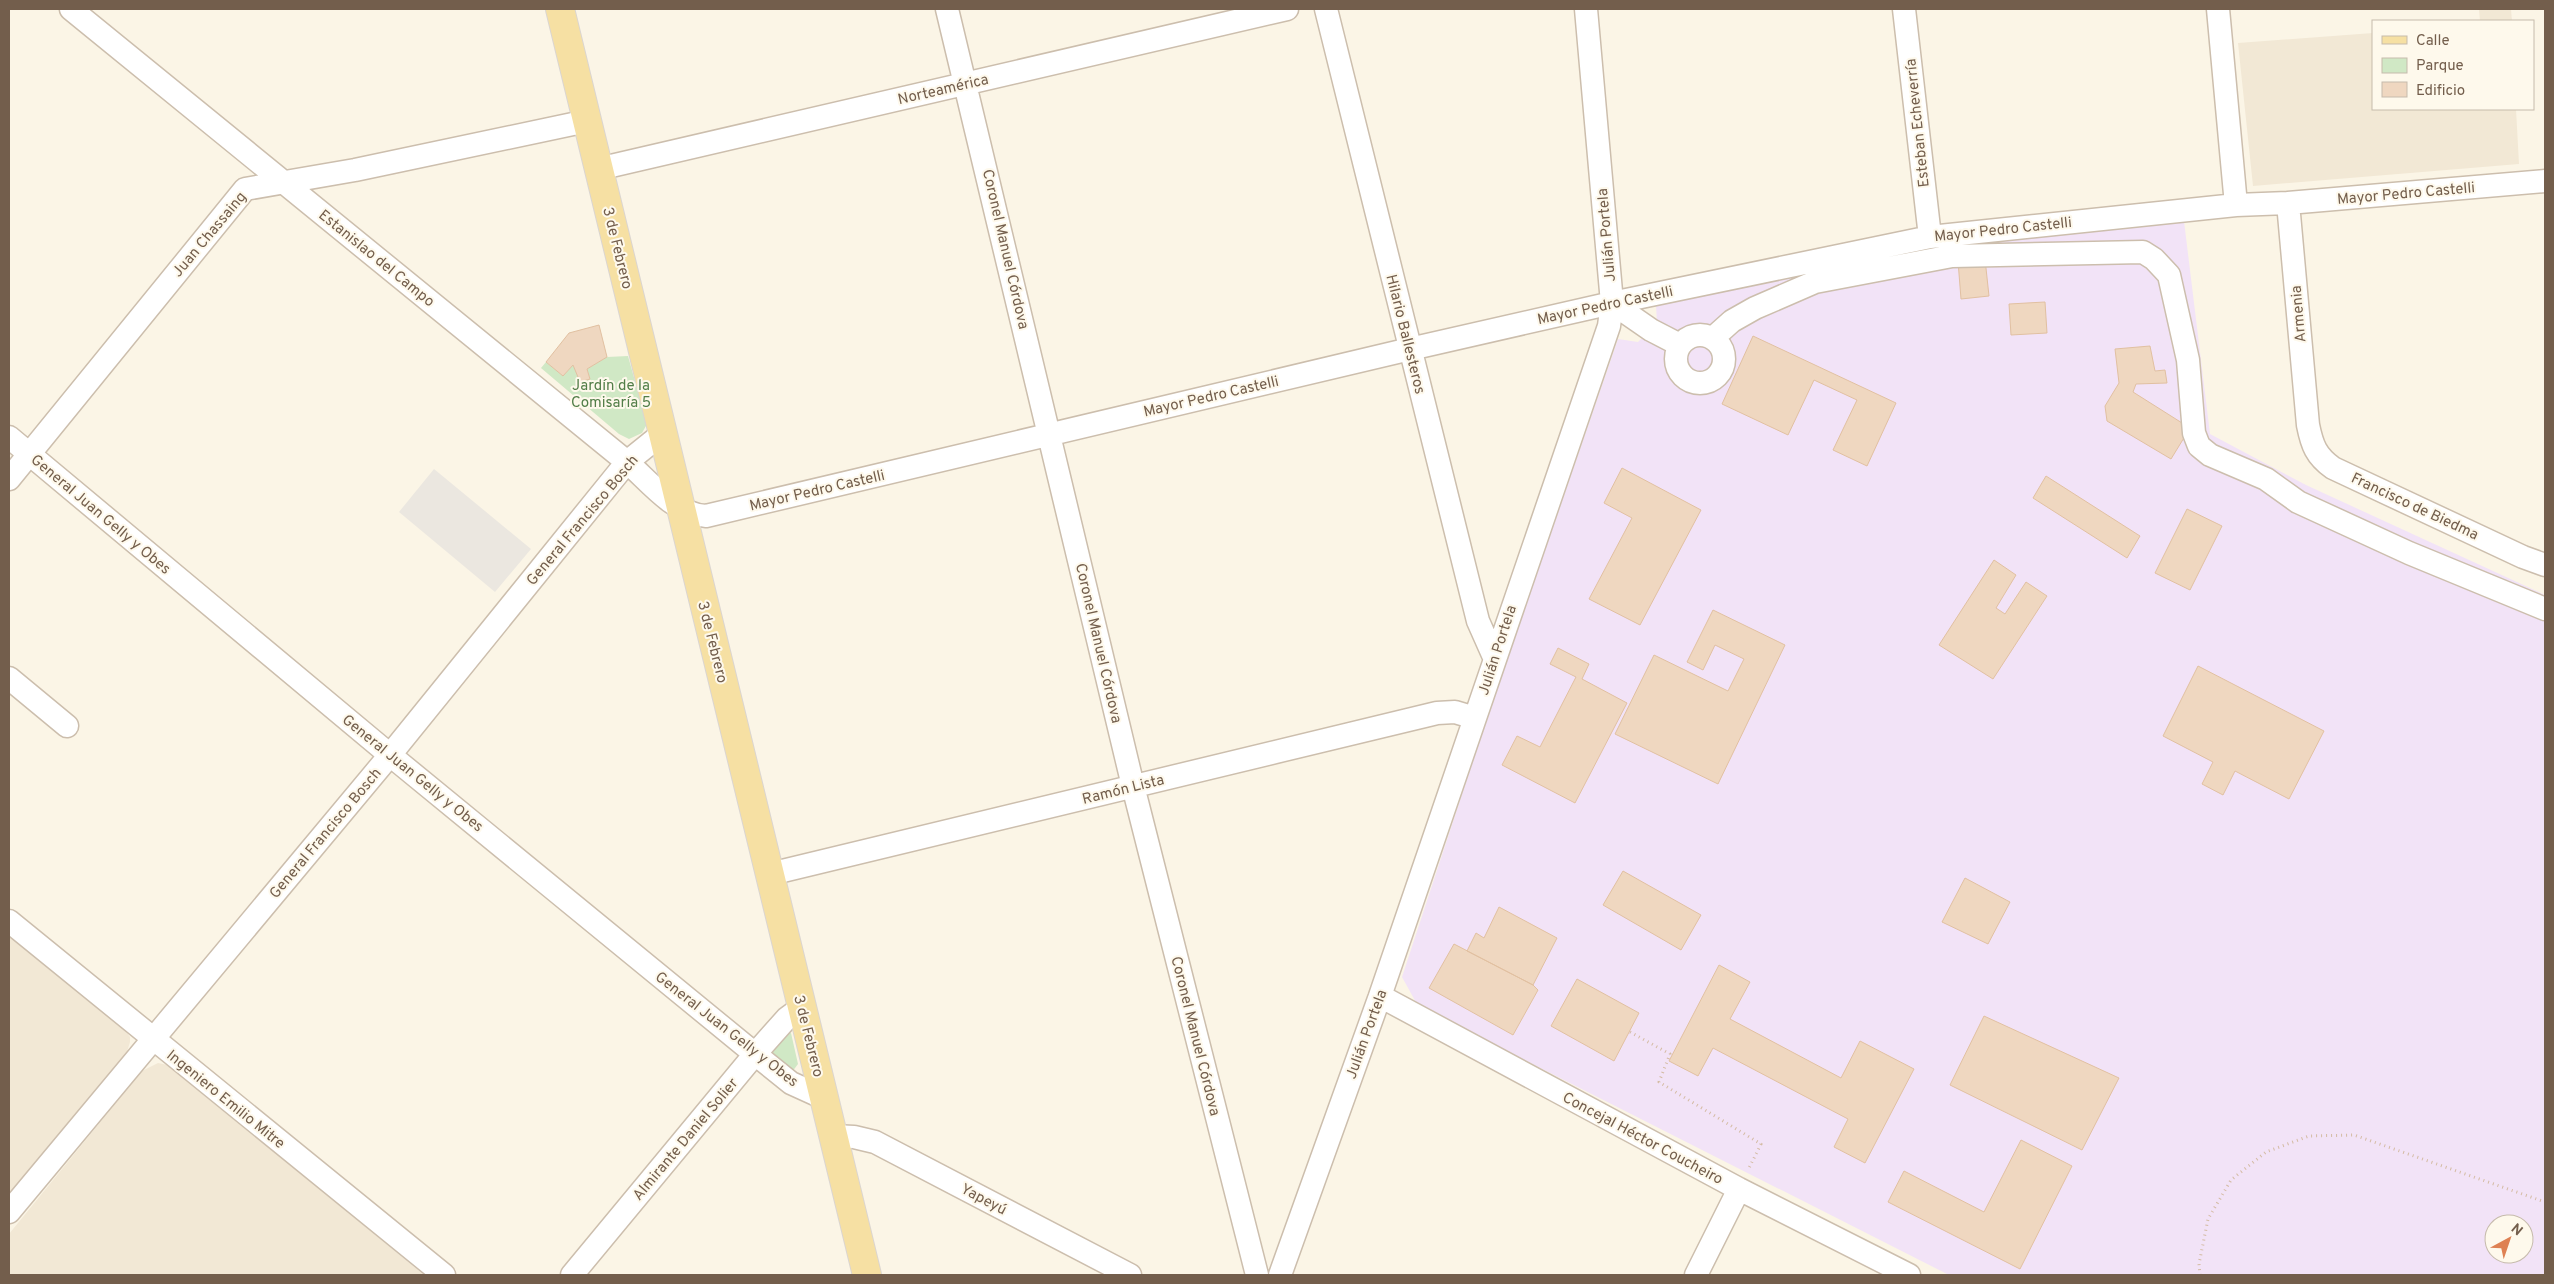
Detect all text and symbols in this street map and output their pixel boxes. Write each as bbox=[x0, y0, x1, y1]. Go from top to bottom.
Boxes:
legend bbox=[2372, 20, 2534, 110]
text: Calle bbox=[2416, 32, 2450, 51]
text: Parque bbox=[2416, 57, 2464, 76]
street label: Esteban Echeverría bbox=[1902, 58, 1935, 188]
street label: Norteamérica bbox=[896, 71, 991, 110]
text: Edificio bbox=[2416, 82, 2465, 101]
street label: Coronel Manuel Córdova bbox=[977, 167, 1032, 331]
street label: Mayor Pedro Castelli bbox=[2336, 179, 2476, 210]
street label: Julián Portela bbox=[1594, 187, 1621, 282]
street label: Juan Chassaing bbox=[169, 188, 251, 282]
street label: 3 de Febrero bbox=[597, 205, 636, 291]
street label: Estanislao del Campo bbox=[314, 206, 438, 312]
street label: Mayor Pedro Castelli bbox=[1933, 214, 2073, 247]
street label: Hilario Ballesteros bbox=[1380, 272, 1429, 396]
street label: Mayor Pedro Castelli bbox=[1536, 283, 1675, 330]
street label: Armenia bbox=[2288, 285, 2311, 343]
street label: Mayor Pedro Castelli bbox=[1142, 373, 1281, 422]
park label: Jardín de la Comisaría 5 bbox=[571, 377, 651, 413]
street label: General Juan Gelly y Obes bbox=[26, 451, 174, 579]
street label: General Francisco Bosch bbox=[523, 452, 643, 590]
street label: Mayor Pedro Castelli bbox=[748, 467, 887, 516]
street label: Francisco de Biedma bbox=[2348, 469, 2481, 545]
street label: Coronel Manuel Córdova bbox=[1070, 561, 1125, 725]
street label: 3 de Febrero bbox=[692, 599, 731, 685]
street label: Julián Portela bbox=[1475, 603, 1522, 698]
street label: General Juan Gelly y Obes bbox=[337, 711, 487, 837]
street label: General Francisco Bosch bbox=[266, 765, 386, 903]
street label: Ramón Lista bbox=[1080, 771, 1166, 810]
street label: Coronel Manuel Córdova bbox=[1166, 955, 1224, 1118]
street label: General Juan Gelly y Obes bbox=[651, 968, 802, 1092]
street label: Julián Portela bbox=[1342, 987, 1392, 1082]
street label: 3 de Febrero bbox=[788, 993, 827, 1079]
street label: Ingeniero Emilio Mitre bbox=[162, 1047, 288, 1154]
street label: Almirante Daniel Solier bbox=[629, 1075, 743, 1205]
street label: Concejal Héctor Coucheiro bbox=[1559, 1089, 1726, 1190]
street label: Yapeyú bbox=[957, 1180, 1010, 1220]
north arrow bbox=[2484, 1214, 2534, 1264]
text: N bbox=[2507, 1220, 2526, 1240]

